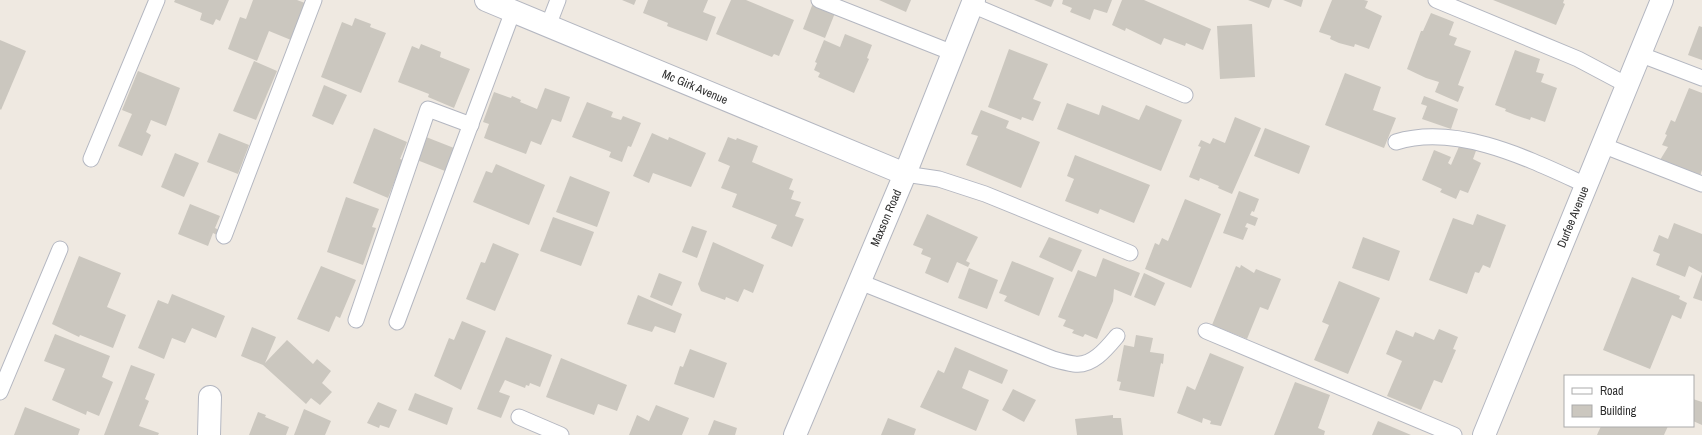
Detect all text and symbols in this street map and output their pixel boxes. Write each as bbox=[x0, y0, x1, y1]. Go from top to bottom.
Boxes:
street label: Mc Girk Avenue bbox=[660, 66, 730, 108]
street label: Durfee Avenue bbox=[1553, 184, 1593, 250]
street label: Maxson Road bbox=[867, 187, 905, 249]
legend bbox=[1564, 375, 1694, 427]
text: Road bbox=[1600, 383, 1624, 399]
text: Building bbox=[1600, 403, 1637, 419]

